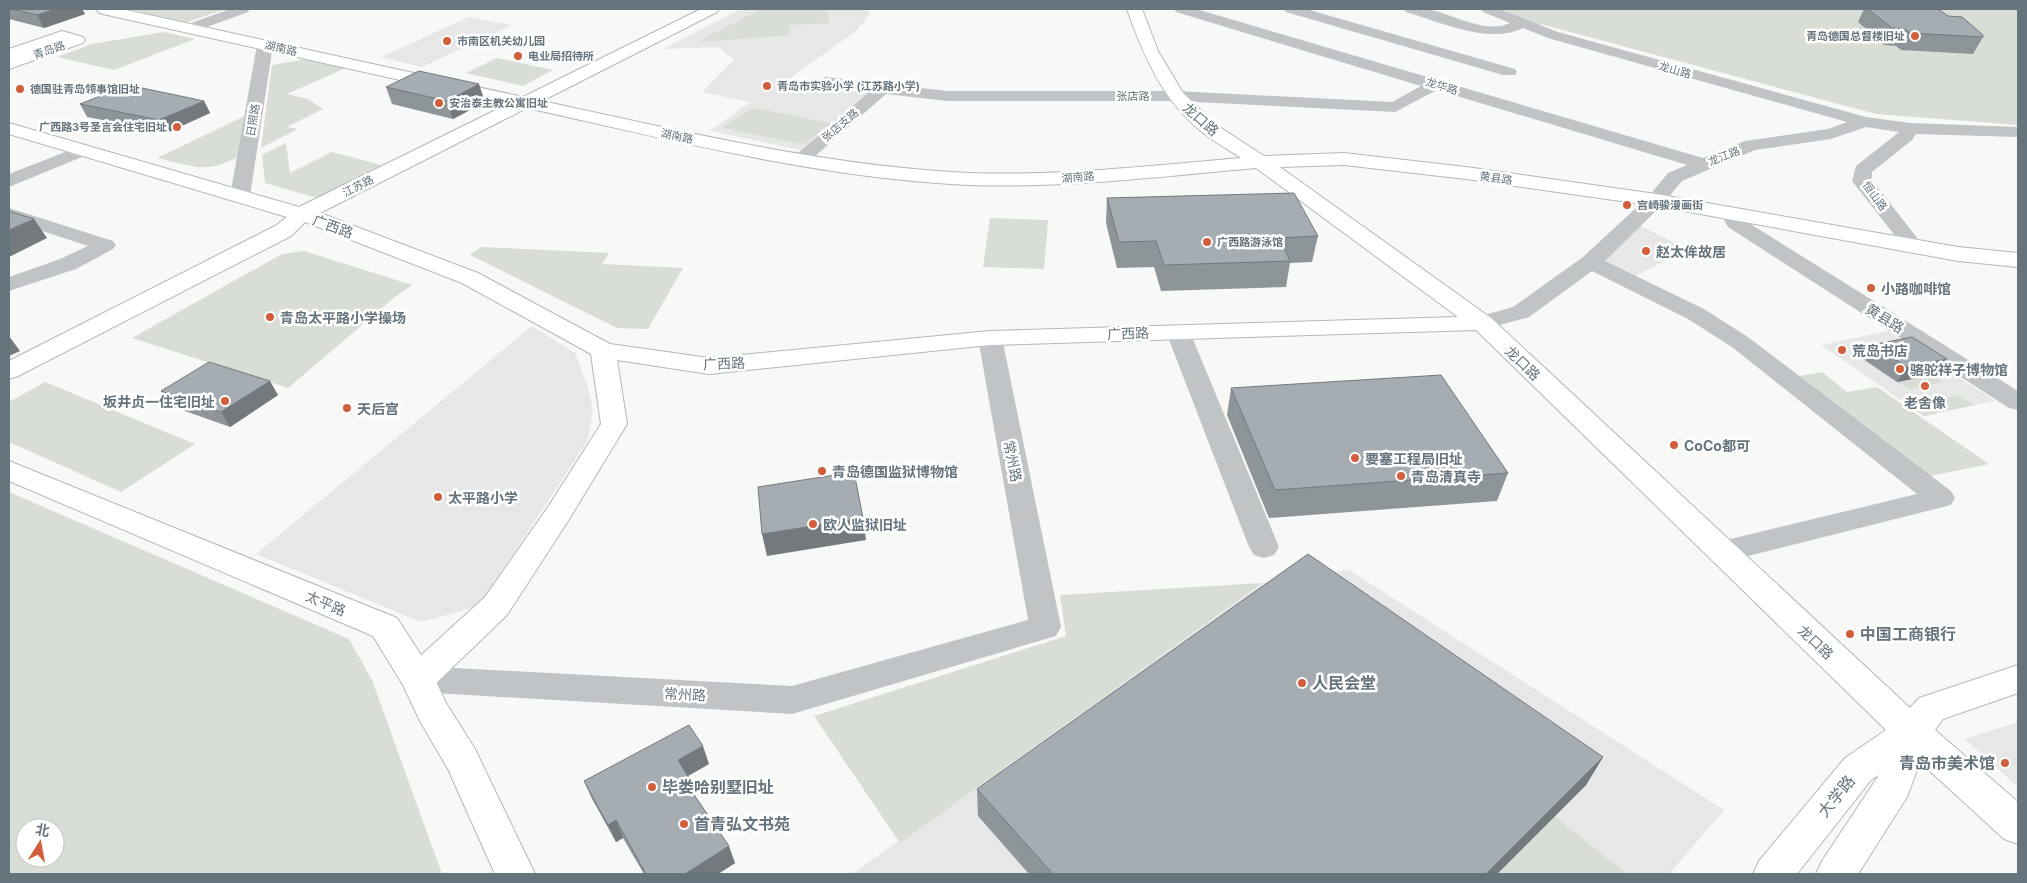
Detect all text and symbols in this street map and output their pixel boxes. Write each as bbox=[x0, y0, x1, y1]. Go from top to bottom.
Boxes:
place label: 青岛德国总督楼旧址 bbox=[1806, 29, 1905, 43]
marker: 青岛德国总督楼旧址 bbox=[1909, 30, 1921, 42]
place label: 市南区机关幼儿园 bbox=[457, 34, 545, 48]
marker: 市南区机关幼儿园 bbox=[441, 35, 453, 47]
street label: 湖南路 bbox=[263, 37, 299, 59]
street label: 青岛路 bbox=[31, 38, 67, 62]
place label: 电业局招待所 bbox=[528, 49, 594, 63]
marker: 电业局招待所 bbox=[512, 50, 524, 62]
street label: 龙山路 bbox=[1657, 59, 1693, 81]
street label: 龙华路 bbox=[1424, 74, 1460, 98]
place label: 青岛市实验小学 (江苏路小学) bbox=[777, 79, 920, 93]
marker: 青岛市实验小学 (江苏路小学) bbox=[761, 80, 773, 92]
place label: 德国驻青岛领事馆旧址 bbox=[30, 82, 140, 96]
marker: 德国驻青岛领事馆旧址 bbox=[14, 83, 26, 95]
street label: 张店路 bbox=[1117, 89, 1150, 103]
place label: 安治泰主教公寓旧址 bbox=[449, 96, 548, 110]
marker: 安治泰主教公寓旧址 bbox=[433, 97, 445, 109]
street label: 龙口路 bbox=[1180, 99, 1222, 139]
street label: 日照路 bbox=[244, 103, 262, 137]
street label: 张店支路 bbox=[819, 105, 861, 145]
place label: 广西路3号圣言会住宅旧址 bbox=[39, 120, 167, 134]
marker: 广西路3号圣言会住宅旧址 bbox=[171, 121, 183, 133]
street label: 湖南路 bbox=[659, 126, 695, 146]
street label: 龙江路 bbox=[1706, 144, 1742, 168]
street label: 湖南路 bbox=[1061, 169, 1095, 185]
street label: 黄县路 bbox=[1479, 169, 1513, 187]
street label: 江苏路 bbox=[340, 172, 376, 200]
street label: 恒山路 bbox=[1860, 179, 1890, 213]
place label: 宫崎骏漫画街 bbox=[1637, 198, 1703, 212]
marker: 宫崎骏漫画街 bbox=[1621, 199, 1633, 211]
street label: 广西路 bbox=[310, 211, 356, 241]
place label: 广西路游泳馆 bbox=[1217, 235, 1283, 249]
marker: 广西路游泳馆 bbox=[1201, 236, 1213, 248]
place label: 赵太侔故居 bbox=[1656, 243, 1726, 260]
marker: 赵太侔故居 bbox=[1640, 245, 1652, 257]
place label: 小路咖啡馆 bbox=[1881, 280, 1951, 297]
marker: 小路咖啡馆 bbox=[1865, 282, 1877, 294]
street label: 黄县路 bbox=[1863, 300, 1907, 336]
place label: 青岛太平路小学操场 bbox=[280, 309, 406, 326]
marker: 青岛太平路小学操场 bbox=[264, 311, 276, 323]
street label: 广西路 bbox=[1107, 324, 1149, 342]
street label: 龙口路 bbox=[1502, 342, 1544, 384]
place label: 荒岛书店 bbox=[1852, 342, 1908, 359]
marker: 荒岛书店 bbox=[1836, 344, 1848, 356]
street label: 广西路 bbox=[703, 354, 745, 372]
place label: 骆驼祥子博物馆 bbox=[1910, 361, 2008, 378]
marker: 骆驼祥子博物馆 bbox=[1894, 363, 1906, 375]
marker: 老舍像 bbox=[1919, 380, 1931, 392]
place label: 坂井贞一住宅旧址 bbox=[103, 393, 215, 410]
place label: 老舍像 bbox=[1904, 394, 1946, 411]
marker: 坂井贞一住宅旧址 bbox=[219, 395, 231, 407]
place label: 天后宫 bbox=[357, 400, 399, 417]
marker: 天后宫 bbox=[341, 402, 353, 414]
place label: CoCo都可 bbox=[1684, 437, 1750, 454]
street label: 常州路 bbox=[1001, 439, 1025, 483]
marker: CoCo都可 bbox=[1668, 439, 1680, 451]
place label: 要塞工程局旧址 bbox=[1365, 450, 1463, 467]
marker: 要塞工程局旧址 bbox=[1349, 452, 1361, 464]
place label: 青岛德国监狱博物馆 bbox=[832, 463, 958, 480]
marker: 青岛德国监狱博物馆 bbox=[816, 465, 828, 477]
place label: 青岛清真寺 bbox=[1411, 468, 1481, 485]
marker: 青岛清真寺 bbox=[1395, 470, 1407, 482]
place label: 太平路小学 bbox=[448, 489, 518, 506]
marker: 太平路小学 bbox=[432, 491, 444, 503]
place label: 欧人监狱旧址 bbox=[823, 516, 907, 533]
marker: 欧人监狱旧址 bbox=[807, 518, 819, 530]
street label: 太平路 bbox=[303, 587, 349, 619]
street label: 龙口路 bbox=[1795, 621, 1837, 663]
place label: 中国工商银行 bbox=[1860, 624, 1956, 644]
marker: 中国工商银行 bbox=[1844, 628, 1856, 640]
place label: 人民会堂 bbox=[1312, 673, 1376, 693]
marker: 人民会堂 bbox=[1296, 677, 1308, 689]
street label: 常州路 bbox=[664, 684, 706, 704]
place label: 青岛市美术馆 bbox=[1899, 753, 1995, 773]
marker: 青岛市美术馆 bbox=[1999, 757, 2011, 769]
street label: 大学路 bbox=[1813, 771, 1859, 821]
place label: 毕娄哈别墅旧址 bbox=[662, 777, 774, 797]
marker: 毕娄哈别墅旧址 bbox=[646, 781, 658, 793]
place label: 首青弘文书苑 bbox=[694, 814, 790, 834]
north arrow bbox=[15, 818, 65, 868]
marker: 首青弘文书苑 bbox=[678, 818, 690, 830]
text: 北 bbox=[34, 820, 51, 839]

